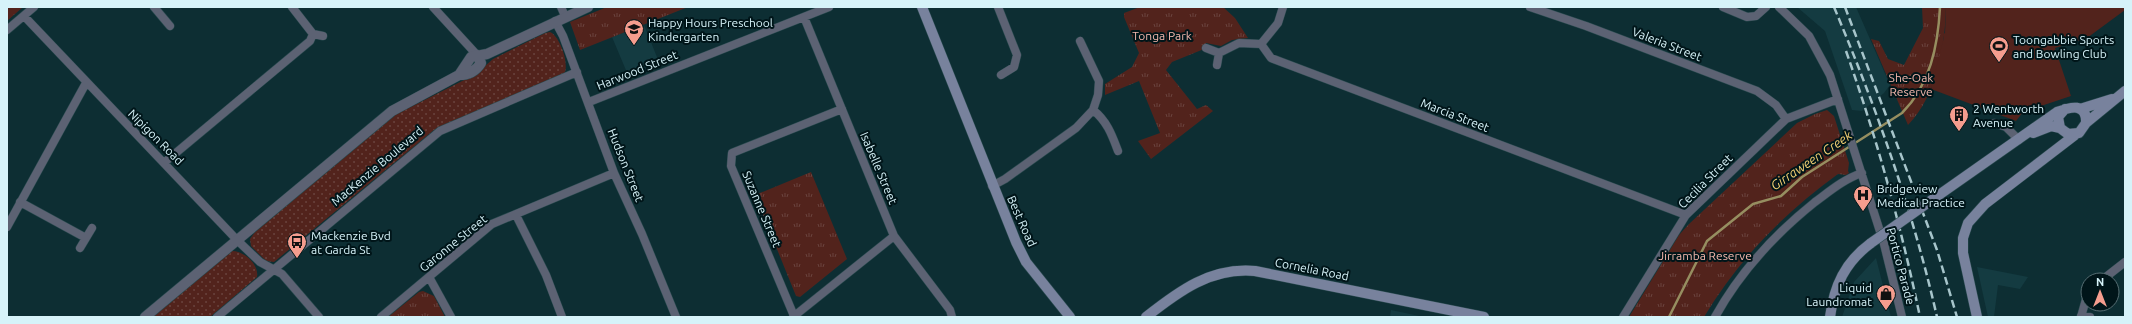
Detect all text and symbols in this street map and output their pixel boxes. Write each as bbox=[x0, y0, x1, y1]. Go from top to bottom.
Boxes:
place label: Happy Hours Preschool Kindergarten bbox=[648, 16, 773, 43]
school or university icon: Happy Hours Preschool Kindergarten bbox=[623, 18, 645, 46]
street label: Valeria Street bbox=[1630, 25, 1704, 63]
park label: Tonga Park bbox=[1132, 29, 1192, 42]
place label: Toongabbie Sports and Bowling Club bbox=[2013, 33, 2114, 60]
sports icon: Toongabbie Sports and Bowling Club bbox=[1988, 35, 2010, 63]
street label: Harwood Street bbox=[595, 48, 680, 92]
park label: She-Oak Reserve bbox=[1889, 71, 1933, 98]
street label: Marcia Street bbox=[1419, 96, 1491, 134]
place label: 2 Wentworth Avenue bbox=[1973, 102, 2044, 129]
building icon: 2 Wentworth Avenue bbox=[1948, 104, 1970, 132]
street label: Nipigon Road bbox=[126, 107, 186, 167]
street label: MacKenzie Boulevard bbox=[329, 124, 425, 208]
street label: Hudson Street bbox=[605, 127, 647, 204]
water label: Girraween Creek bbox=[1768, 127, 1855, 192]
street label: Isabelle Street bbox=[858, 130, 900, 206]
street label: Cecilia Street bbox=[1675, 151, 1735, 211]
street label: Suzanne Street bbox=[740, 169, 784, 249]
place label: Bridgeview Medical Practice bbox=[1877, 182, 1965, 209]
hospital icon: Bridgeview Medical Practice bbox=[1852, 184, 1874, 212]
street label: Best Road bbox=[1005, 193, 1039, 249]
street label: Garonne Street bbox=[417, 212, 489, 274]
street label: Portico Parade bbox=[1884, 226, 1918, 306]
place label: Mackenzie Bvd at Garda St bbox=[311, 229, 391, 256]
bus stop icon: Mackenzie Bvd at Garda St bbox=[286, 231, 308, 259]
park label: Jirramba Reserve bbox=[1658, 249, 1752, 262]
street label: Cornelia Road bbox=[1274, 255, 1350, 283]
north arrow bbox=[2080, 272, 2120, 312]
text: N bbox=[2096, 276, 2104, 288]
place label: Liquid Laundromat bbox=[1806, 281, 1872, 308]
shop icon: Liquid Laundromat bbox=[1875, 283, 1897, 311]

